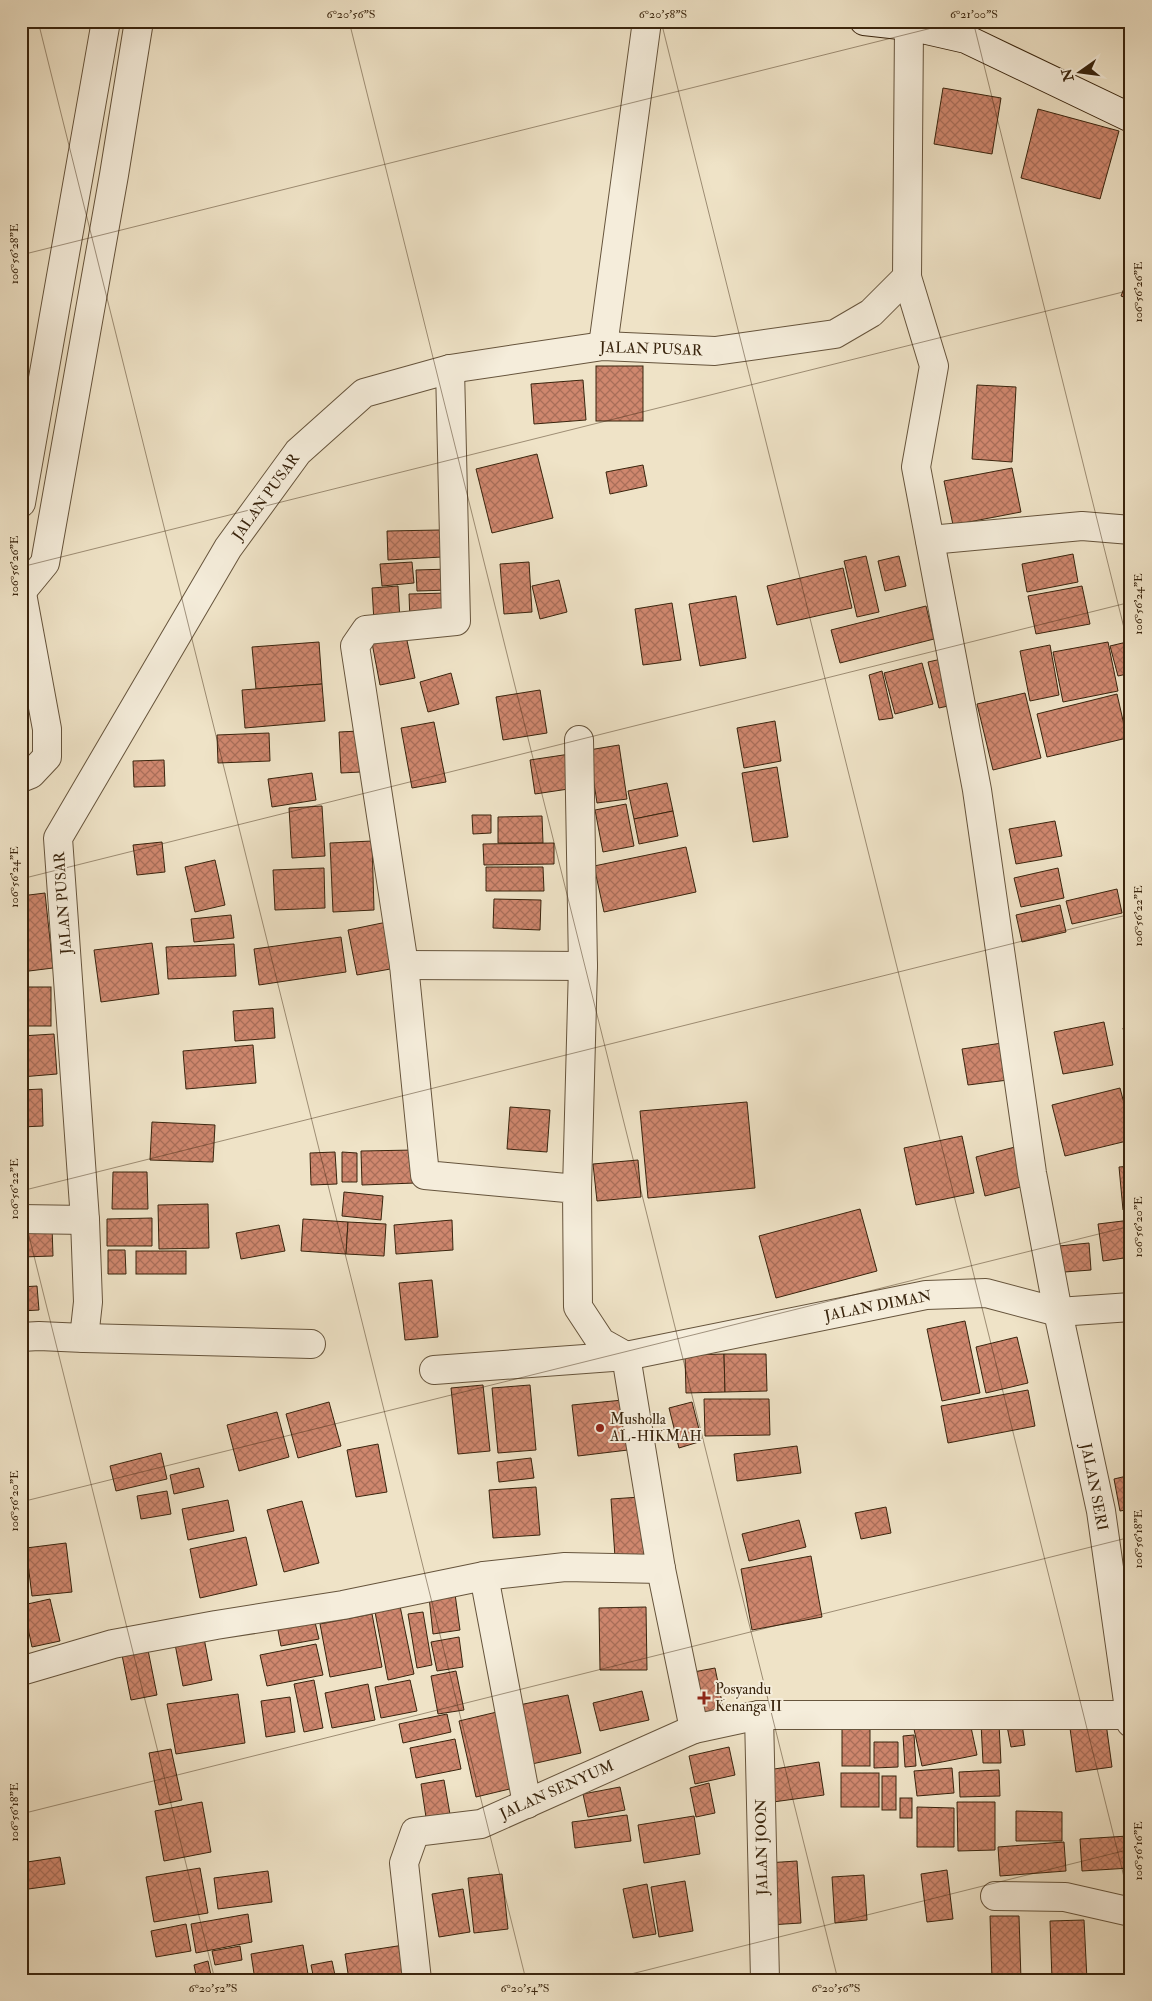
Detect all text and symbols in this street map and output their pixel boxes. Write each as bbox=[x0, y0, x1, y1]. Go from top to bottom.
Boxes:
text: 6°20'56"S bbox=[327, 7, 375, 22]
text: 6°20'58"S bbox=[639, 7, 687, 22]
text: 6°21'00"S bbox=[950, 7, 998, 22]
north arrow bbox=[1054, 48, 1104, 98]
text: N bbox=[1058, 66, 1078, 84]
text: 106°56'28"E bbox=[7, 223, 22, 284]
text: 106°56'26"E bbox=[1131, 261, 1146, 323]
street label: JALAN PUSAR bbox=[598, 338, 704, 361]
street label: JALAN PUSAR bbox=[228, 449, 305, 546]
text: 106°56'26"E bbox=[7, 535, 22, 597]
text: 106°56'24"E bbox=[1131, 573, 1146, 635]
text: 106°56'24"E bbox=[7, 846, 22, 908]
street label: JALAN PUSAR bbox=[50, 850, 77, 956]
text: 106°56'22"E bbox=[1131, 885, 1146, 947]
text: 106°56'22"E bbox=[7, 1158, 22, 1220]
text: 106°56'20"E bbox=[1131, 1196, 1146, 1258]
street label: JALAN DIMAN bbox=[822, 1286, 934, 1327]
place label: Musholla AL-HIKMAH bbox=[609, 1410, 702, 1446]
marker: Musholla AL-HIKMAH bbox=[594, 1422, 606, 1434]
street label: JALAN SERI bbox=[1075, 1441, 1112, 1533]
text: 106°56'20"E bbox=[7, 1470, 22, 1532]
text: 106°56'18"E bbox=[1131, 1509, 1146, 1568]
place label: Posyandu Kenanga II bbox=[715, 1680, 782, 1716]
marker: Posyandu Kenanga II bbox=[697, 1691, 711, 1705]
street label: JALAN SENYUM bbox=[496, 1756, 618, 1825]
text: 106°56'18"E bbox=[7, 1782, 22, 1841]
street label: JALAN JOON bbox=[752, 1798, 773, 1896]
text: 106°56'16"E bbox=[1131, 1821, 1146, 1881]
text: 6°20'52"S bbox=[189, 1981, 237, 1996]
text: 6°20'54"S bbox=[501, 1981, 549, 1996]
text: 6°20'56"S bbox=[812, 1981, 860, 1996]

